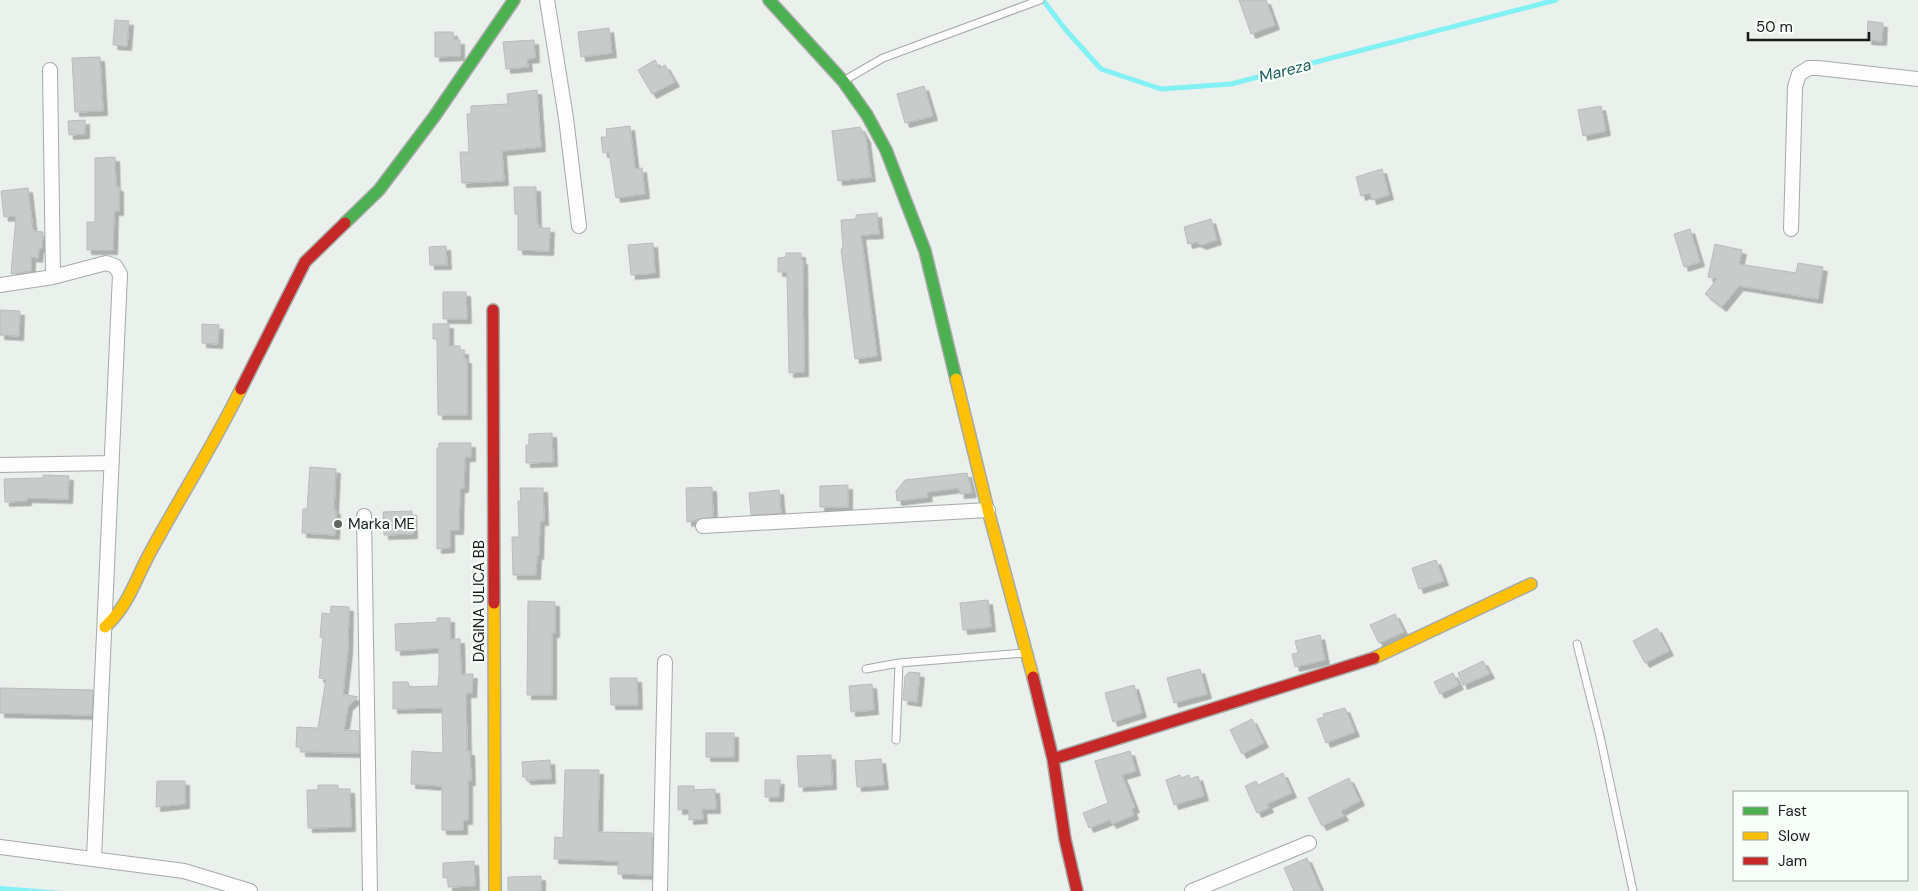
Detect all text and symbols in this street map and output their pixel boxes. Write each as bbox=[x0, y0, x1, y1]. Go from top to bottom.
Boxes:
scale bar bbox=[1748, 10, 1869, 42]
text: 50 m bbox=[1756, 17, 1793, 37]
water label: Mareza bbox=[1257, 54, 1314, 87]
place label: Marka ME bbox=[348, 514, 415, 534]
marker: Marka ME bbox=[332, 518, 344, 530]
street label: DAGINA ULICA BB bbox=[469, 540, 489, 662]
legend bbox=[1733, 791, 1908, 881]
text: Fast bbox=[1778, 801, 1807, 821]
text: Slow bbox=[1778, 826, 1811, 846]
text: Jam bbox=[1778, 851, 1807, 871]

